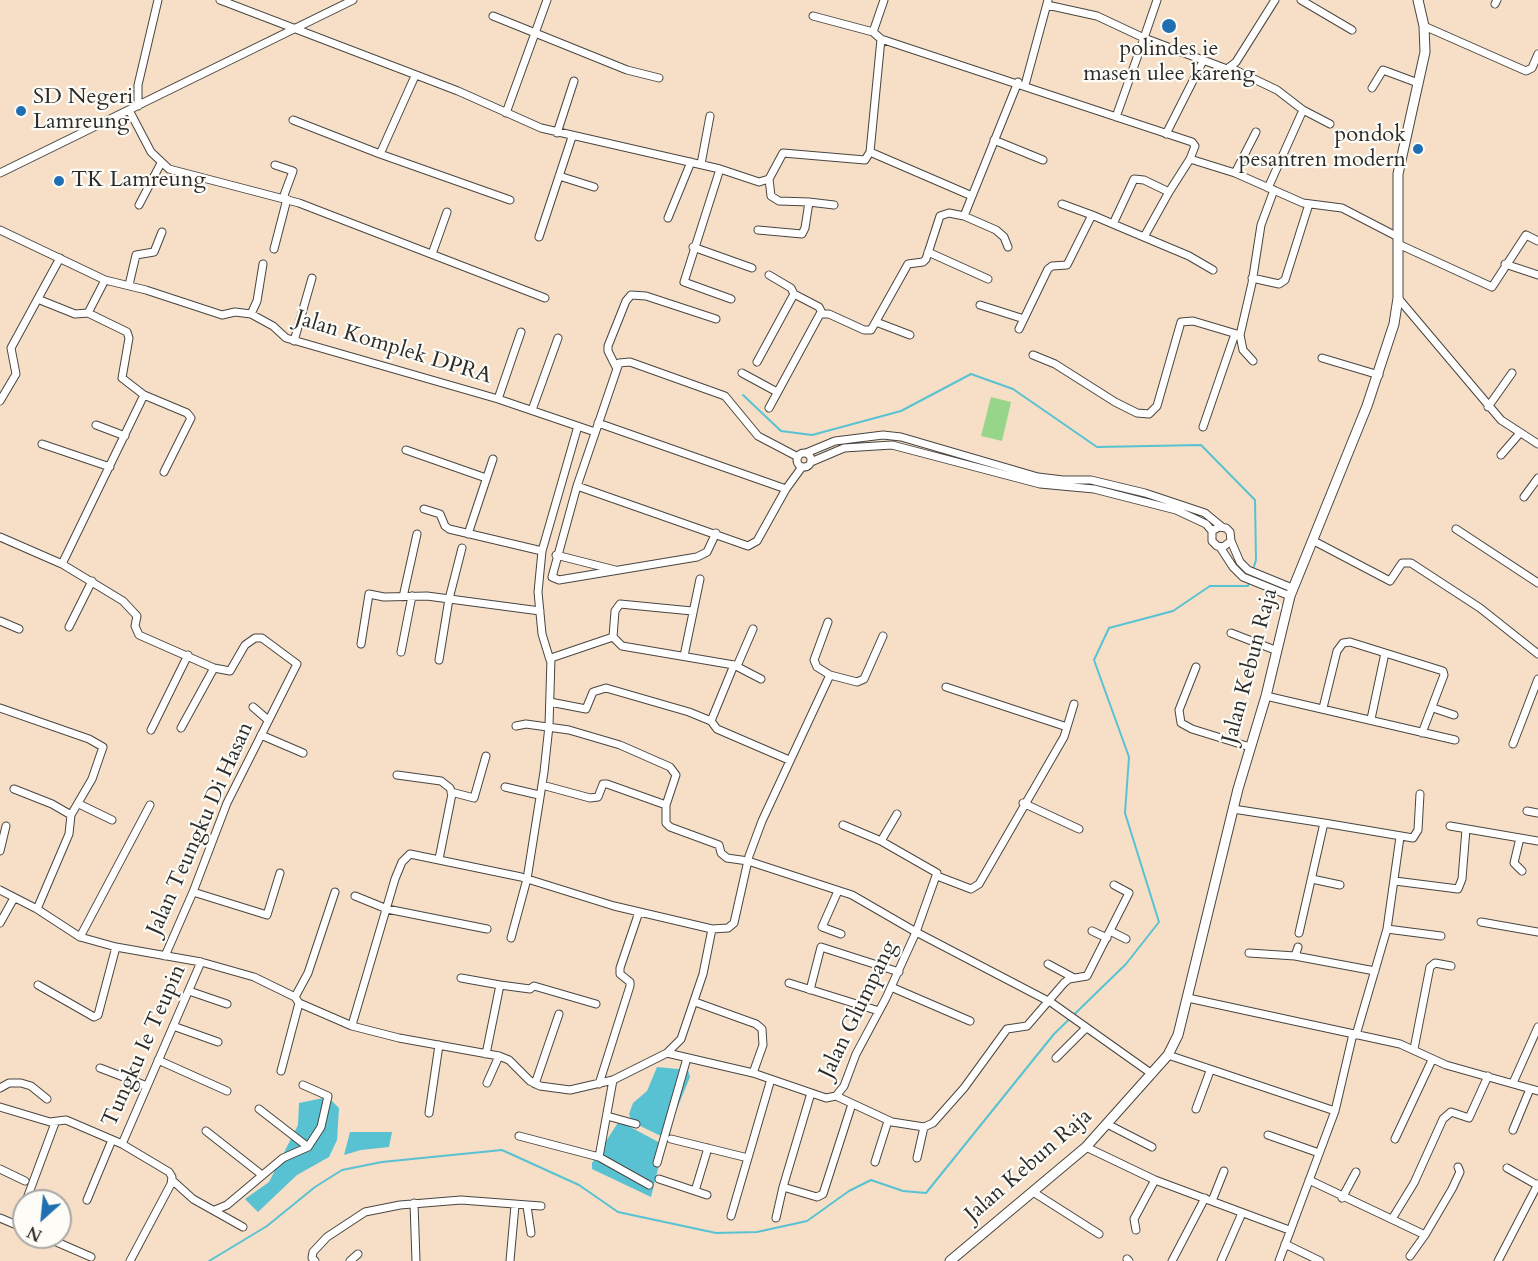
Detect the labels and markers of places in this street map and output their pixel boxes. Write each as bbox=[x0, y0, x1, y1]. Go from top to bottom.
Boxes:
marker: polindes ie masen ulee kareng bbox=[1160, 17, 1178, 35]
place label: polindes ie masen ulee kareng bbox=[1083, 37, 1255, 88]
place label: SD Negeri Lamreung bbox=[33, 85, 133, 136]
marker: SD Negeri Lamreung bbox=[14, 104, 28, 118]
place label: pondok pesantren modern bbox=[1239, 123, 1406, 174]
marker: pondok pesantren modern bbox=[1411, 142, 1425, 156]
place label: TK Lamreung bbox=[71, 168, 206, 194]
marker: TK Lamreung bbox=[52, 174, 66, 188]

